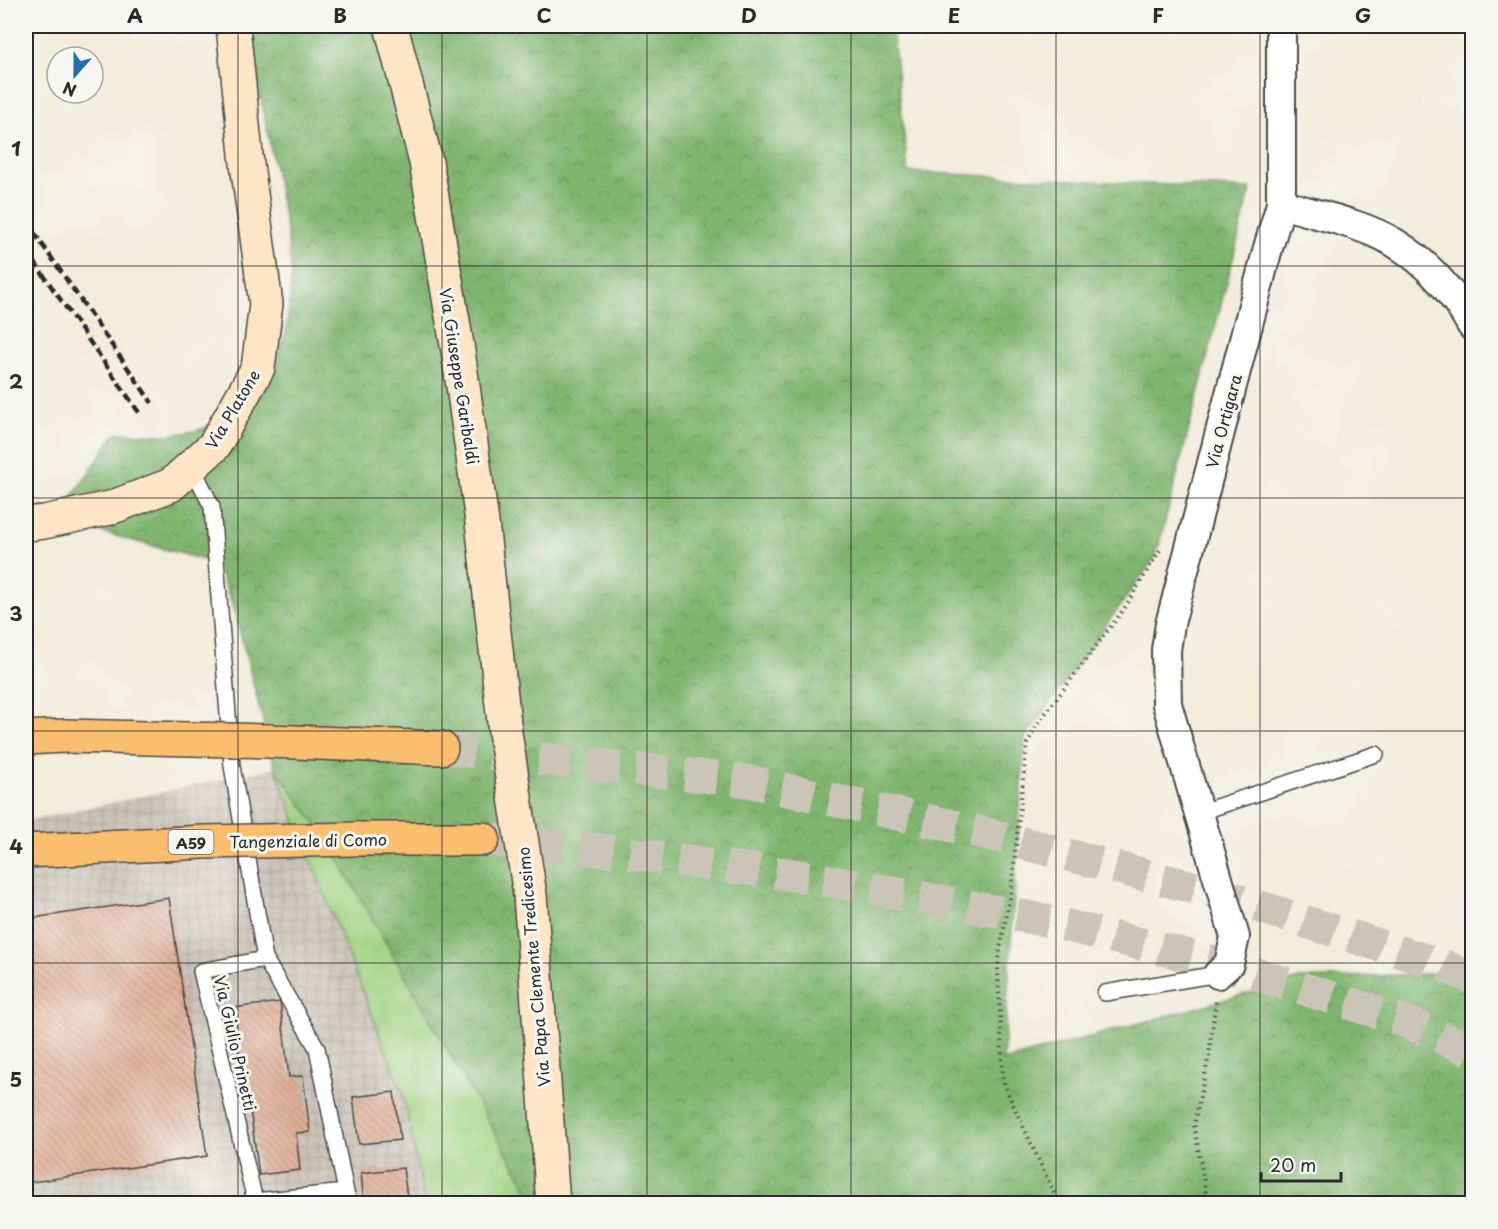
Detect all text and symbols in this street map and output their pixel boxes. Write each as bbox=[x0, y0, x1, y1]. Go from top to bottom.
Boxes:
text: A bbox=[127, 0, 143, 30]
text: B bbox=[333, 0, 347, 30]
text: C bbox=[536, 0, 552, 30]
text: D bbox=[741, 0, 757, 30]
text: E bbox=[948, 0, 960, 30]
text: F bbox=[1152, 0, 1164, 30]
text: G bbox=[1355, 0, 1371, 30]
north arrow bbox=[45, 45, 105, 105]
text: N bbox=[59, 76, 79, 103]
text: 1 bbox=[11, 133, 21, 163]
street label: Via Giuseppe Garibaldi bbox=[434, 286, 486, 466]
street label: Via Platone bbox=[199, 365, 265, 453]
text: 2 bbox=[9, 366, 23, 396]
street label: Via Ortigara bbox=[1199, 371, 1247, 471]
text: 3 bbox=[9, 598, 23, 628]
street label: Tangenziale di Como bbox=[229, 827, 387, 853]
road number: A59 bbox=[168, 830, 213, 854]
text: 4 bbox=[9, 831, 23, 861]
street label: Via Papa Clemente Tredicesimo bbox=[511, 846, 555, 1088]
street label: Via Giulio Prinetti bbox=[209, 973, 263, 1113]
text: 5 bbox=[10, 1064, 22, 1094]
scale bar bbox=[1261, 1145, 1340, 1183]
text: 20 m bbox=[1270, 1151, 1316, 1178]

